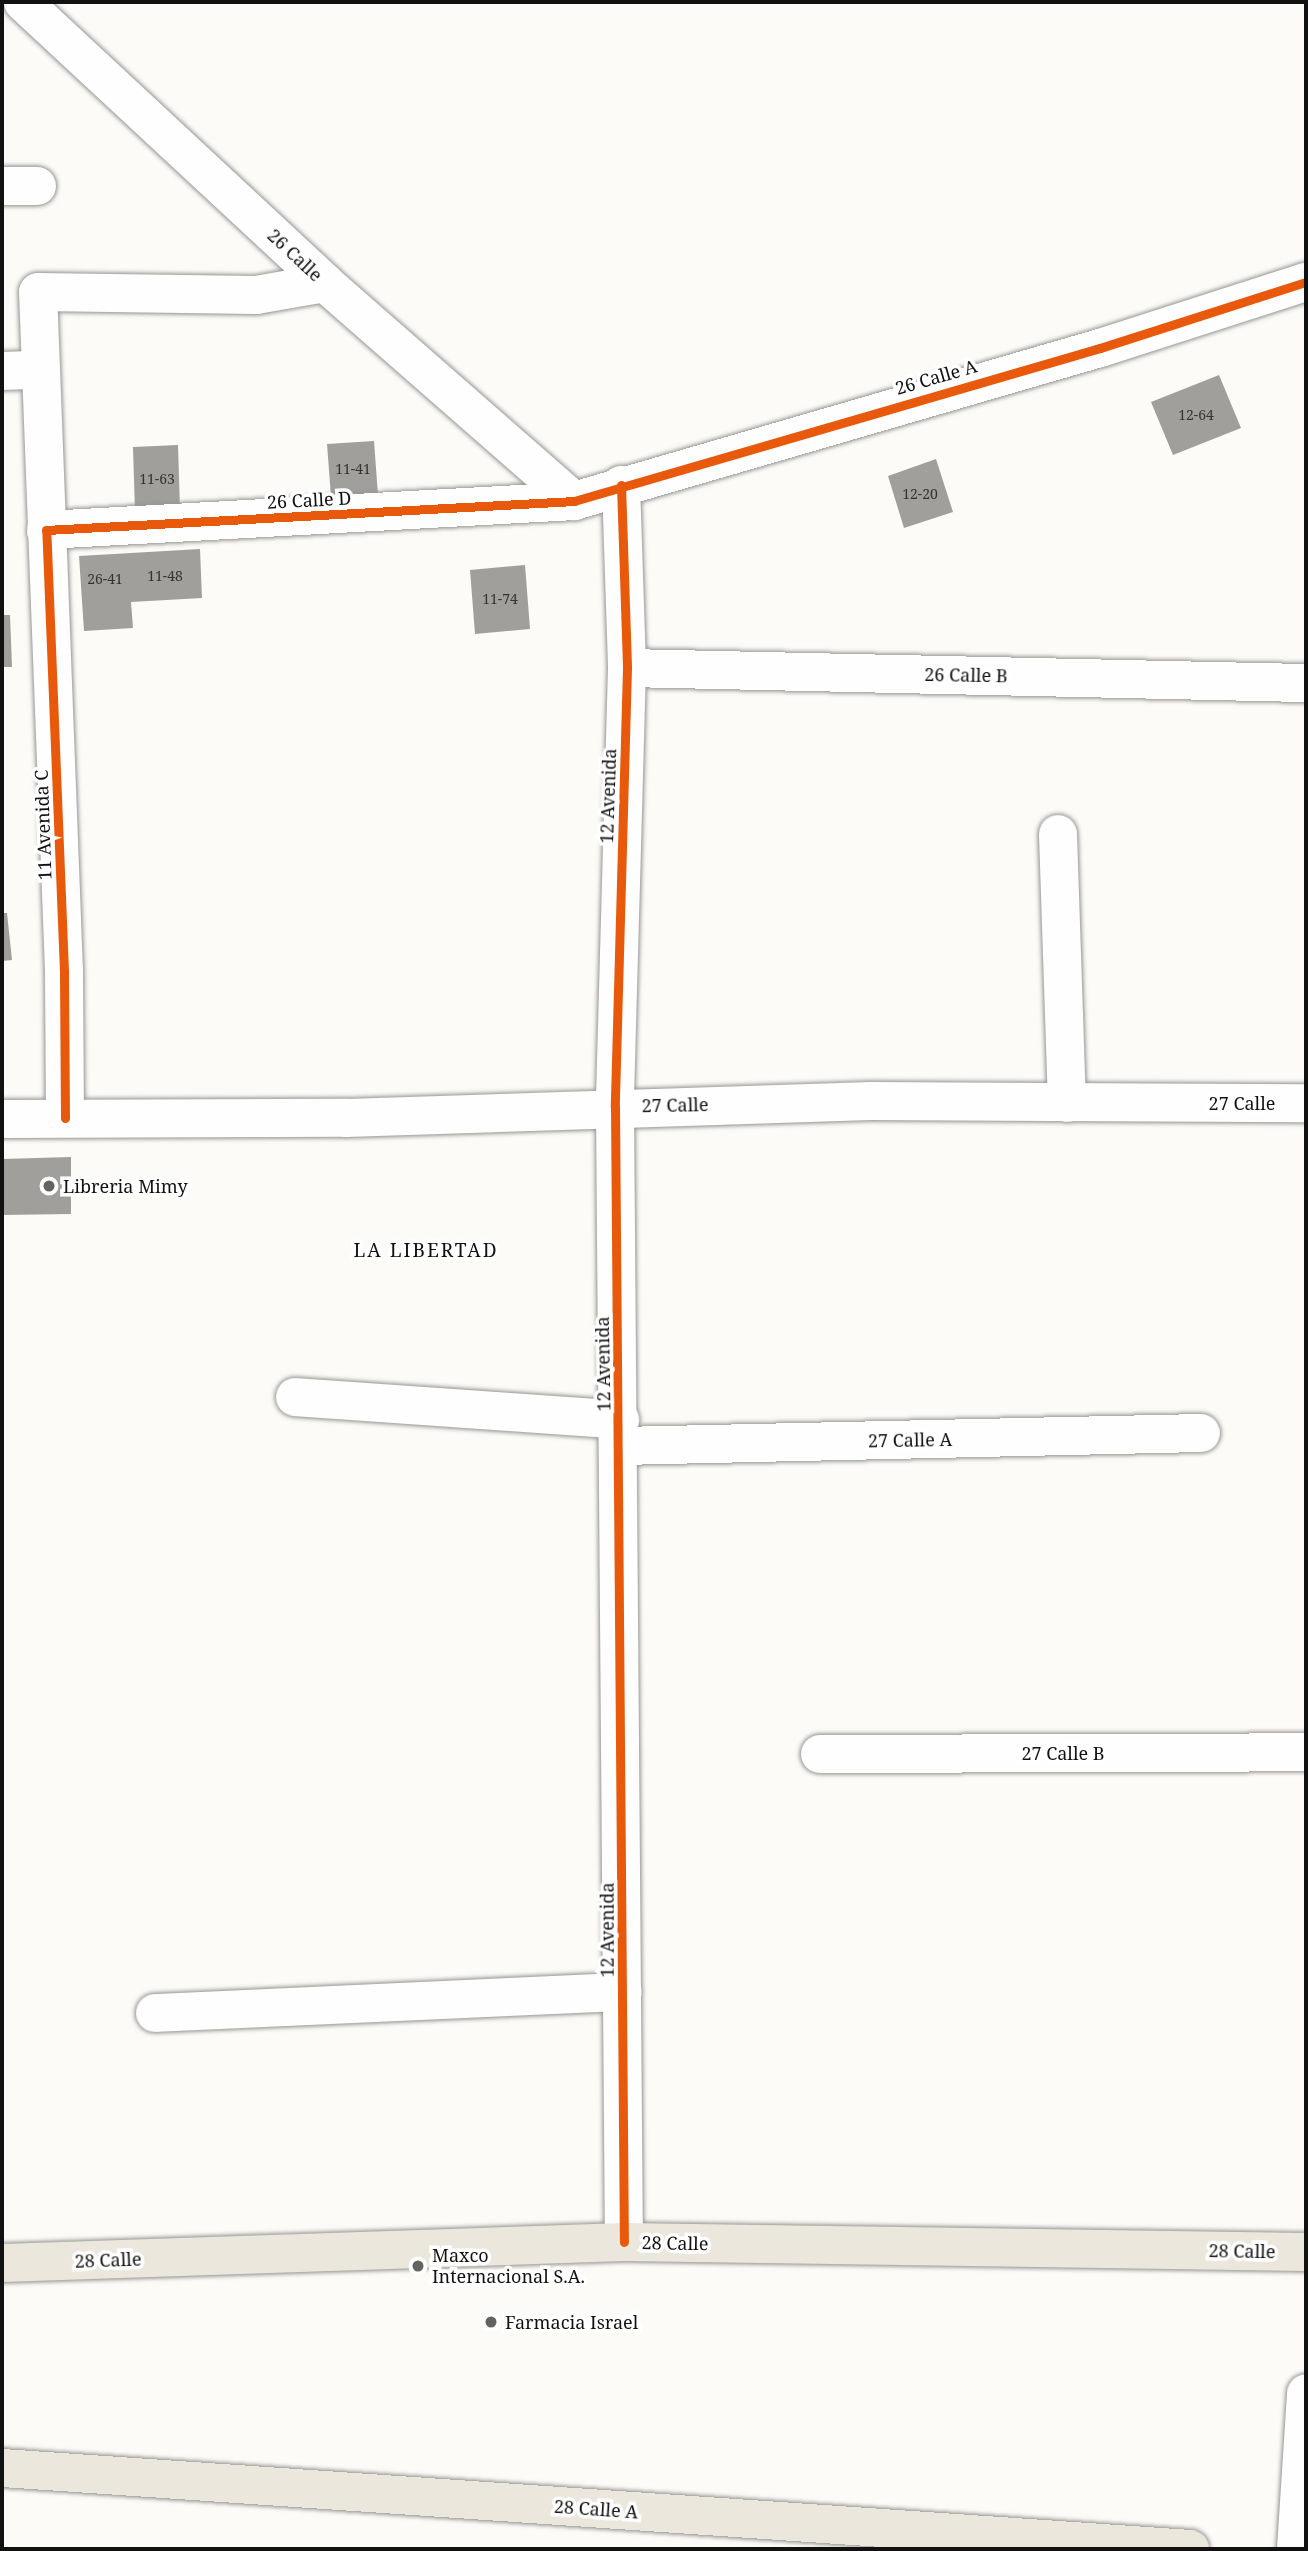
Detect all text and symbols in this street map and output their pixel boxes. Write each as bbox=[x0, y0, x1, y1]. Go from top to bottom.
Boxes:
street label: 26 Calle bbox=[263, 224, 327, 286]
street label: 26 Calle A bbox=[893, 355, 979, 399]
house number: 12-64 bbox=[1178, 407, 1214, 423]
house number: 11-41 bbox=[335, 461, 371, 477]
house number: 11-63 bbox=[139, 471, 175, 487]
house number: 12-20 bbox=[902, 486, 938, 502]
street label: 26 Calle D bbox=[266, 487, 352, 513]
house number: 11-48 bbox=[147, 568, 183, 584]
house number: 26-41 bbox=[87, 571, 123, 587]
house number: 11-74 bbox=[482, 591, 518, 607]
street label: 26 Calle B bbox=[924, 663, 1008, 687]
street label: 12 Avenida bbox=[596, 748, 620, 844]
street label: 11 Avenida C bbox=[30, 769, 56, 881]
street label: 27 Calle bbox=[1209, 1092, 1275, 1114]
street label: 27 Calle bbox=[641, 1094, 709, 1116]
place label: Libreria Mimy bbox=[63, 1175, 188, 1197]
marker: Libreria Mimy bbox=[41, 1178, 57, 1194]
district label: LA LIBERTAD bbox=[355, 1240, 497, 1262]
street label: 12 Avenida bbox=[591, 1316, 615, 1412]
street label: 27 Calle A bbox=[868, 1428, 952, 1452]
street label: 27 Calle B bbox=[1021, 1742, 1105, 1764]
street label: 12 Avenida bbox=[596, 1882, 618, 1978]
street label: 28 Calle bbox=[641, 2232, 709, 2254]
street label: 28 Calle bbox=[1208, 2240, 1276, 2262]
place label: Maxco Internacional S.A. bbox=[432, 2245, 585, 2288]
street label: 28 Calle bbox=[74, 2248, 142, 2272]
marker: Maxco Internacional S.A. bbox=[410, 2258, 426, 2274]
place label: Farmacia Israel bbox=[505, 2311, 638, 2333]
marker: Farmacia Israel bbox=[483, 2314, 499, 2330]
street label: 28 Calle A bbox=[553, 2495, 639, 2523]

